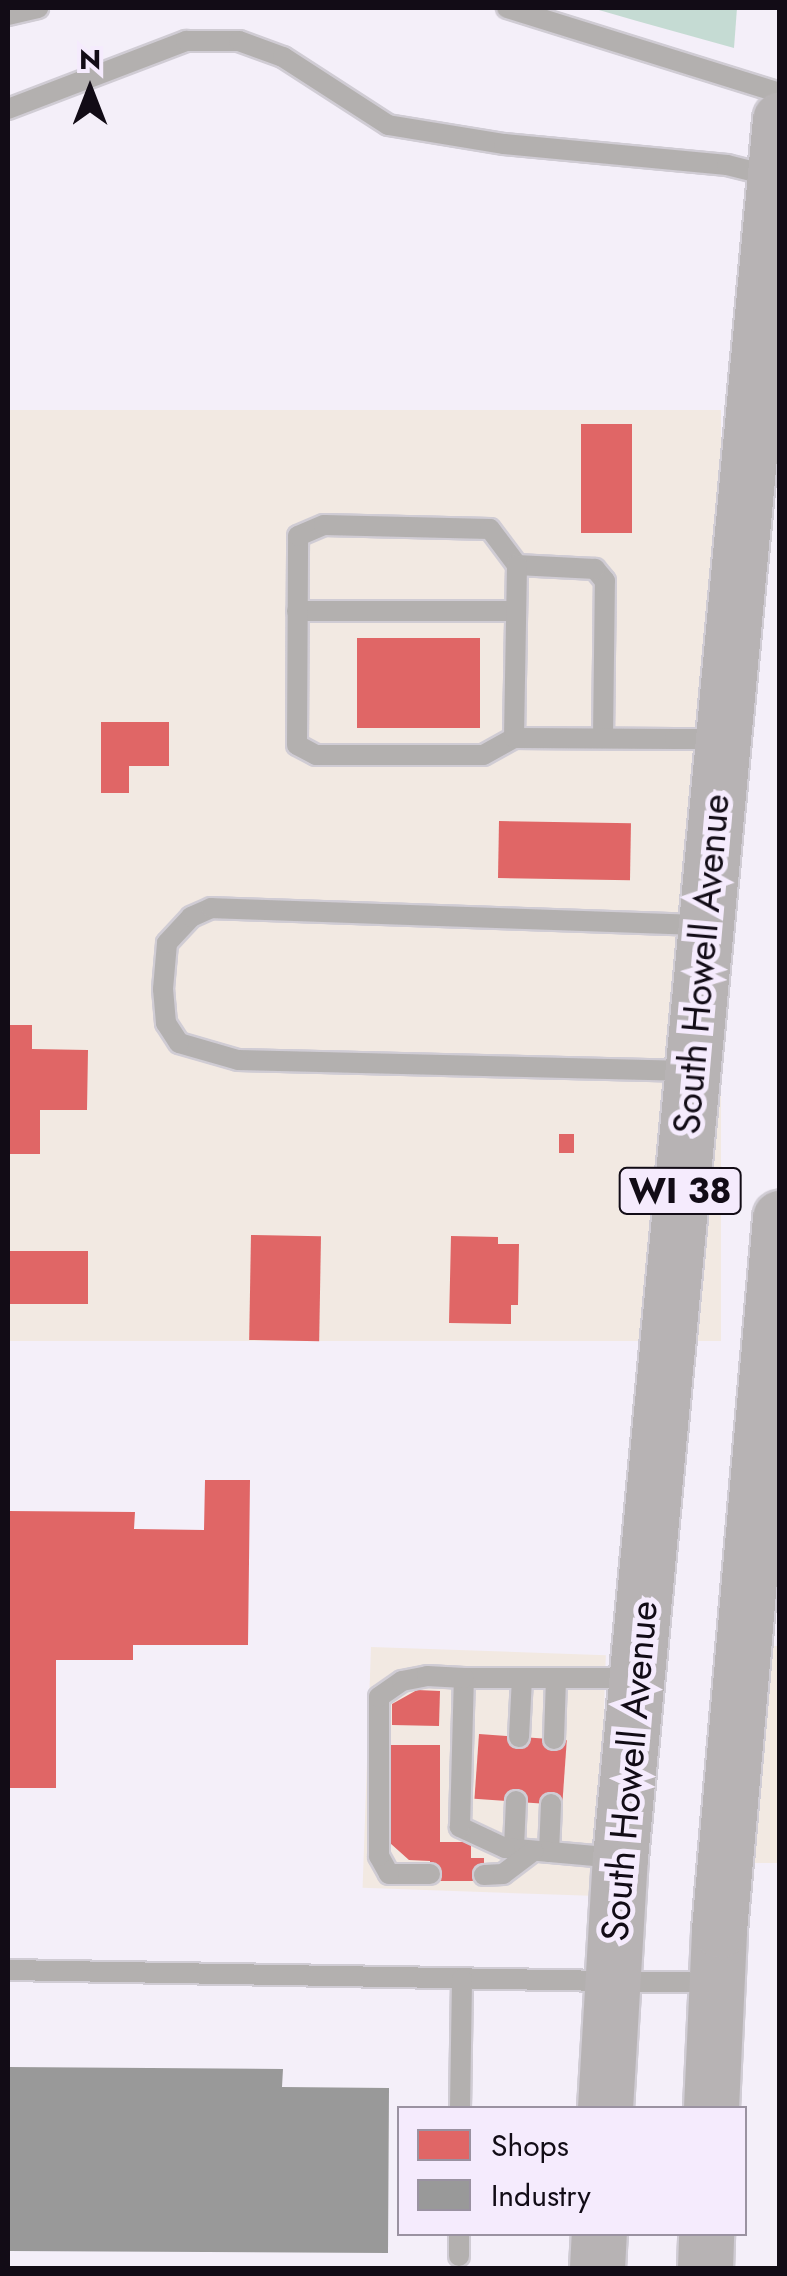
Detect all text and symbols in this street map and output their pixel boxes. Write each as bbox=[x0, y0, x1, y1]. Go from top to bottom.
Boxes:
text: N bbox=[79, 39, 101, 80]
north arrow bbox=[40, 40, 140, 140]
street label: South Howell Avenue bbox=[663, 792, 739, 1136]
road number: WI 38 bbox=[618, 1161, 742, 1221]
street label: South Howell Avenue bbox=[591, 1599, 667, 1943]
legend bbox=[397, 2106, 747, 2236]
text: Shops bbox=[491, 2124, 569, 2167]
text: Industry bbox=[491, 2174, 591, 2217]

